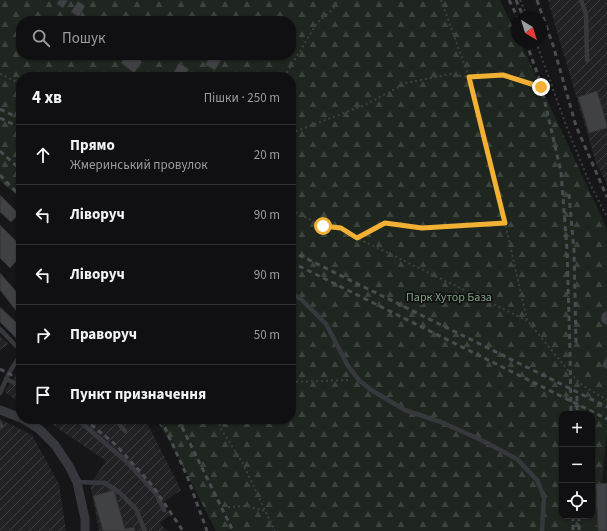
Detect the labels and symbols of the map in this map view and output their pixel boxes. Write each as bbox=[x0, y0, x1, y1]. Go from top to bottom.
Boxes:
north arrow bbox=[511, 12, 547, 48]
route end bbox=[532, 78, 550, 96]
route start bbox=[314, 217, 332, 235]
park label: Парк Хутор База bbox=[406, 289, 492, 306]

